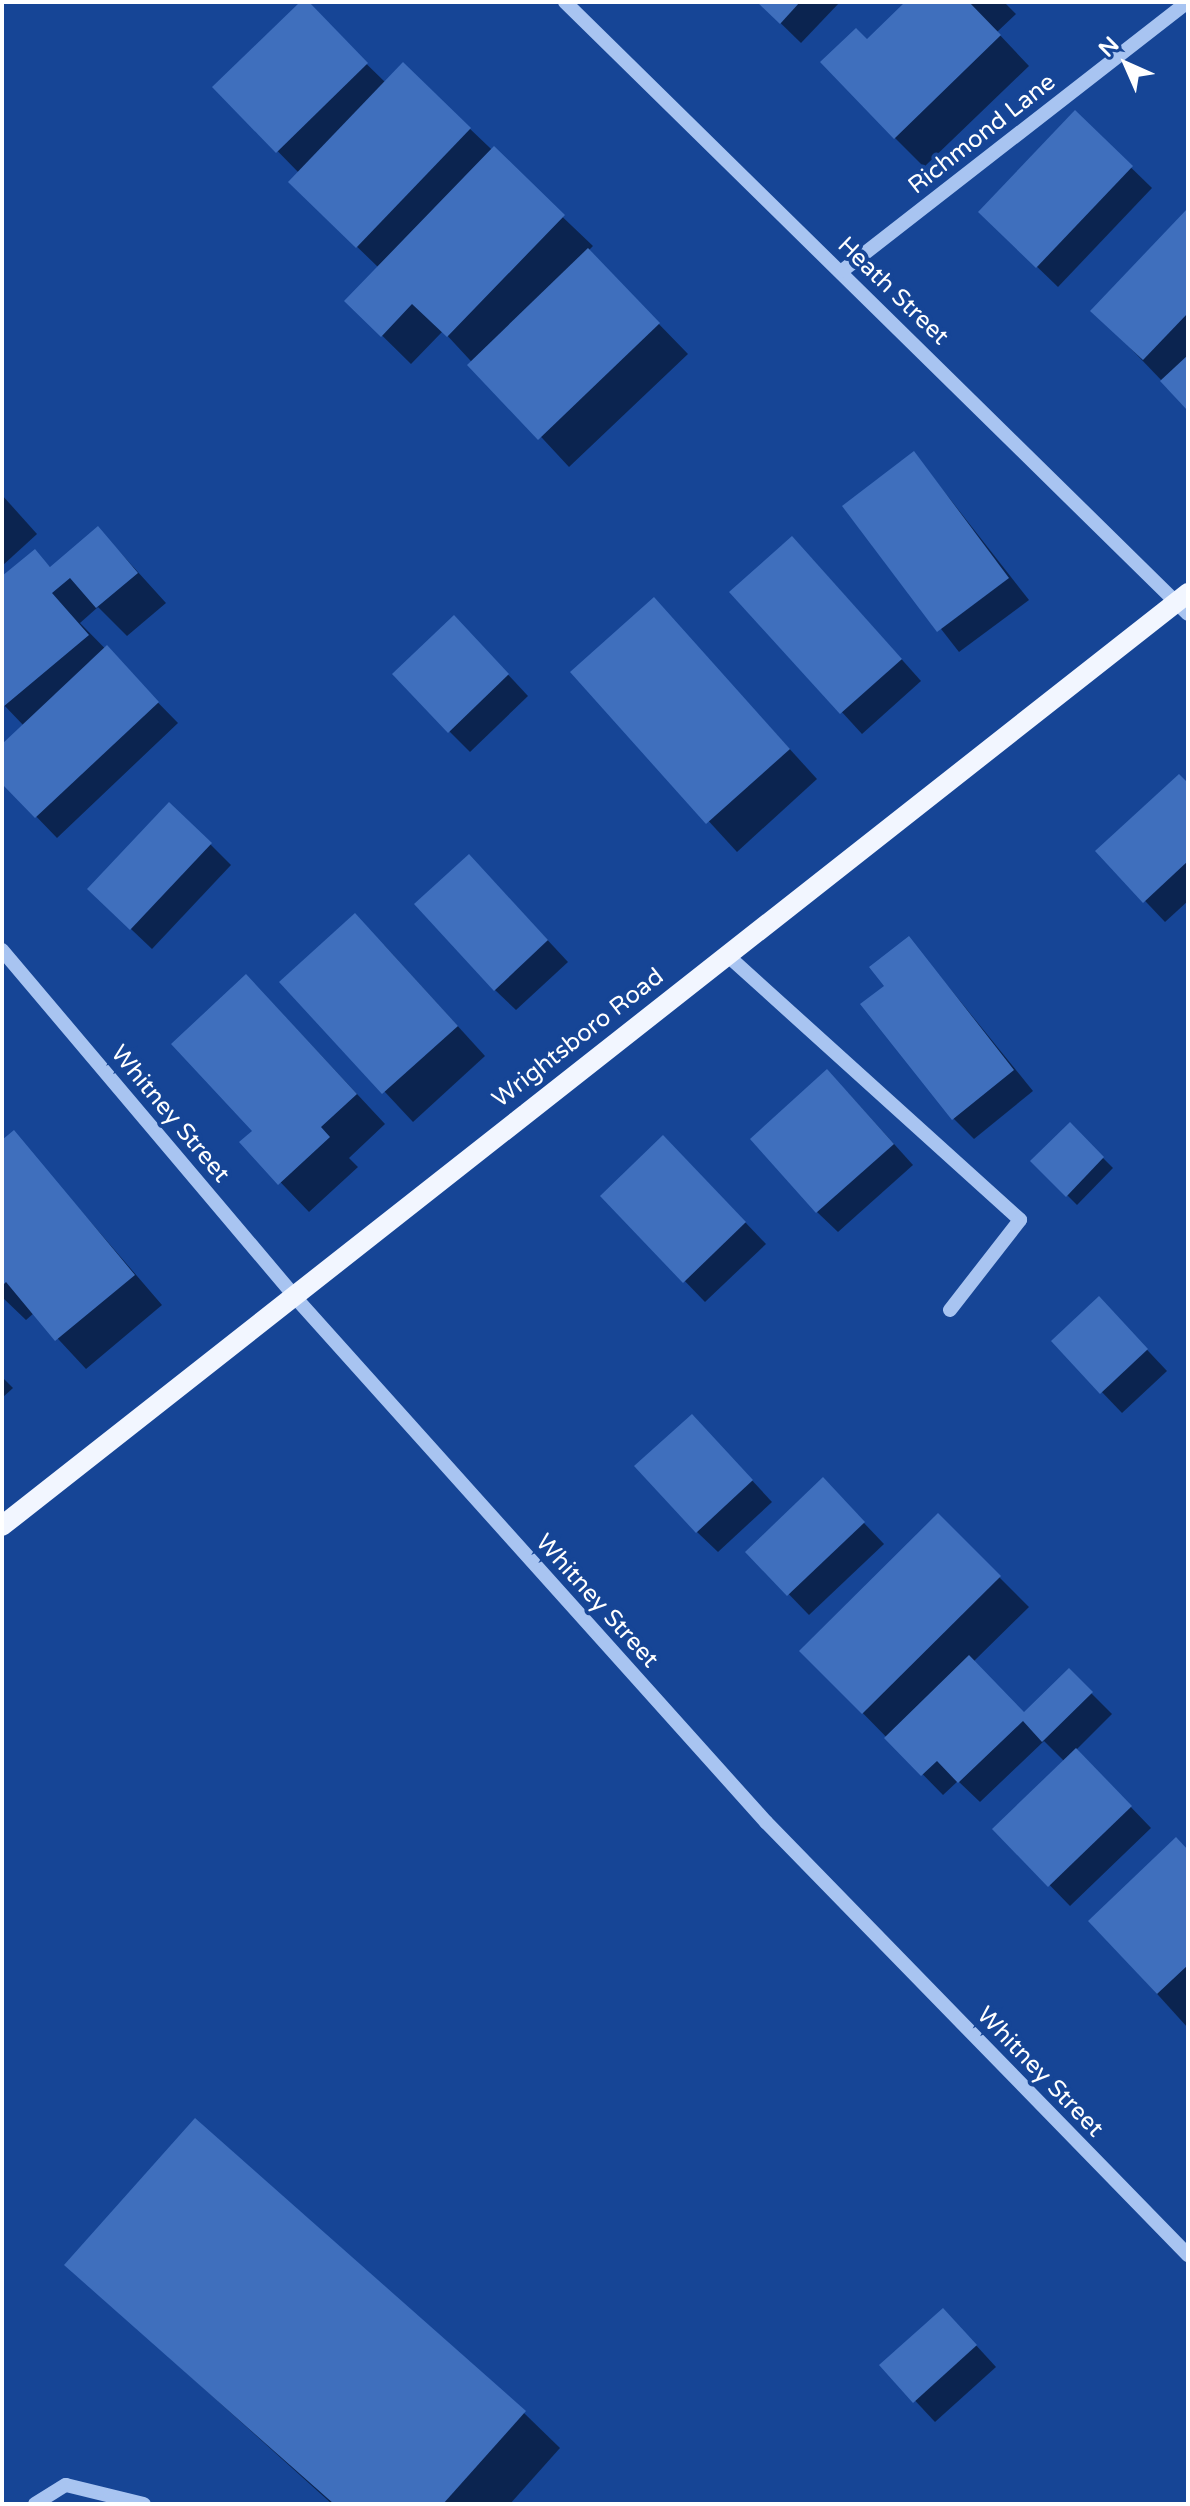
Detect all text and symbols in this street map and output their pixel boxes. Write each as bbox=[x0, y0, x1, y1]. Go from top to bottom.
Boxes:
north arrow bbox=[1086, 24, 1166, 104]
text: N bbox=[1094, 32, 1124, 62]
street label: Richmond Lane bbox=[903, 68, 1061, 200]
street label: Heath Street bbox=[831, 231, 955, 351]
street label: Wrightsboro Road bbox=[487, 962, 669, 1114]
street label: Whitney Street bbox=[104, 1040, 236, 1188]
street label: Whitney Street bbox=[529, 1528, 665, 1674]
street label: Whitney Street bbox=[971, 2001, 1109, 2143]

